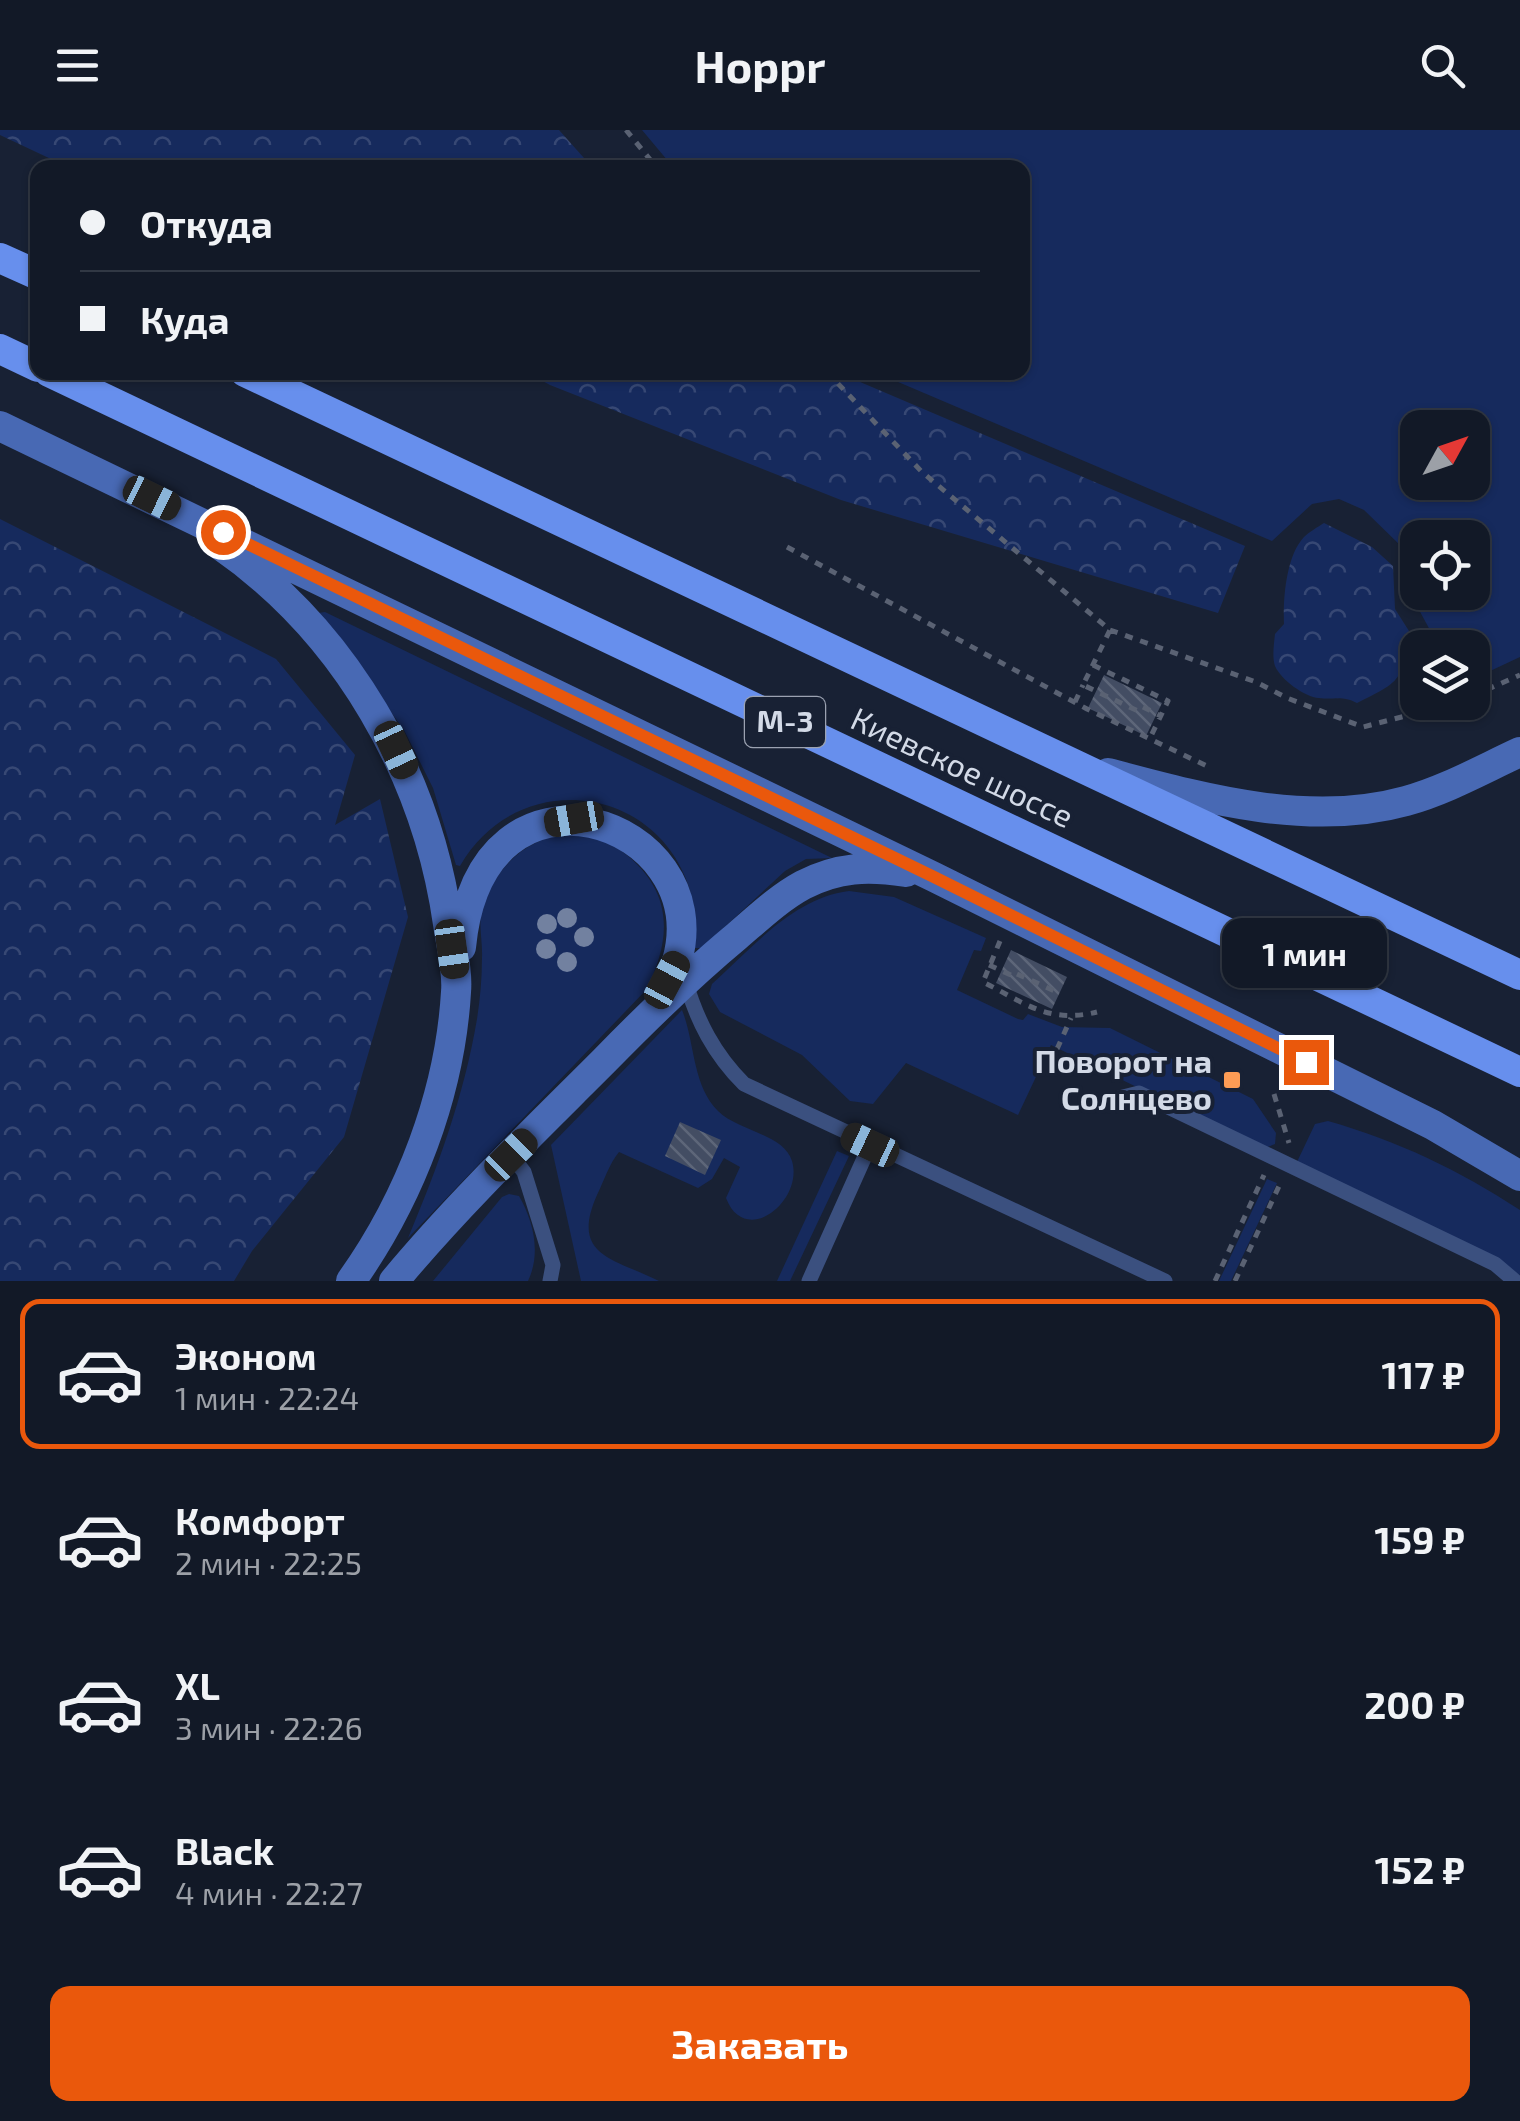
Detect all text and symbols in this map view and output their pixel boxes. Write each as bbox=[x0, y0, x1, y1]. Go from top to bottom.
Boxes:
icon: menu bbox=[50, 38, 105, 93]
text: Hoppr bbox=[695, 38, 825, 92]
icon: search bbox=[1415, 38, 1470, 93]
text: Откуда bbox=[140, 200, 273, 246]
text: Куда bbox=[140, 296, 229, 342]
north arrow bbox=[1400, 410, 1490, 500]
map controls bbox=[1400, 410, 1490, 720]
car bbox=[118, 471, 186, 525]
route start bbox=[201, 510, 246, 555]
button: locate bbox=[1400, 520, 1490, 610]
button: layers bbox=[1400, 630, 1490, 720]
road number: М-3 bbox=[745, 697, 825, 747]
street label: Киевское шоссе bbox=[846, 698, 1080, 834]
car bbox=[370, 716, 422, 784]
car bbox=[542, 799, 606, 839]
car bbox=[433, 917, 471, 981]
callout: 1 мин bbox=[1224, 917, 1388, 987]
text: 1 мин bbox=[1262, 934, 1347, 972]
car bbox=[640, 946, 694, 1014]
route end bbox=[1284, 1040, 1329, 1085]
place label: Поворот на Солнцево bbox=[1034, 1041, 1212, 1116]
marker: Поворот на Солнцево bbox=[1221, 1069, 1243, 1091]
car bbox=[836, 1119, 904, 1171]
car bbox=[479, 1123, 543, 1187]
icon: car bbox=[55, 1329, 145, 1419]
text: Эконом bbox=[175, 1332, 317, 1378]
text: 117 ₽ bbox=[1381, 1351, 1465, 1397]
text: 1 мин · 22:24 bbox=[175, 1378, 359, 1416]
icon: car bbox=[55, 1494, 145, 1584]
text: Комфорт bbox=[175, 1497, 345, 1543]
text: 159 ₽ bbox=[1375, 1516, 1465, 1562]
text: 2 мин · 22:25 bbox=[175, 1543, 362, 1581]
icon: car bbox=[55, 1659, 145, 1749]
text: XL bbox=[175, 1662, 220, 1708]
text: 200 ₽ bbox=[1364, 1681, 1465, 1727]
text: 3 мин · 22:26 bbox=[175, 1708, 363, 1746]
icon: car bbox=[55, 1824, 145, 1914]
text: Black bbox=[175, 1827, 274, 1873]
text: 152 ₽ bbox=[1375, 1846, 1465, 1892]
text: 4 мин · 22:27 bbox=[175, 1873, 363, 1911]
button: Заказать bbox=[50, 1986, 1470, 2101]

